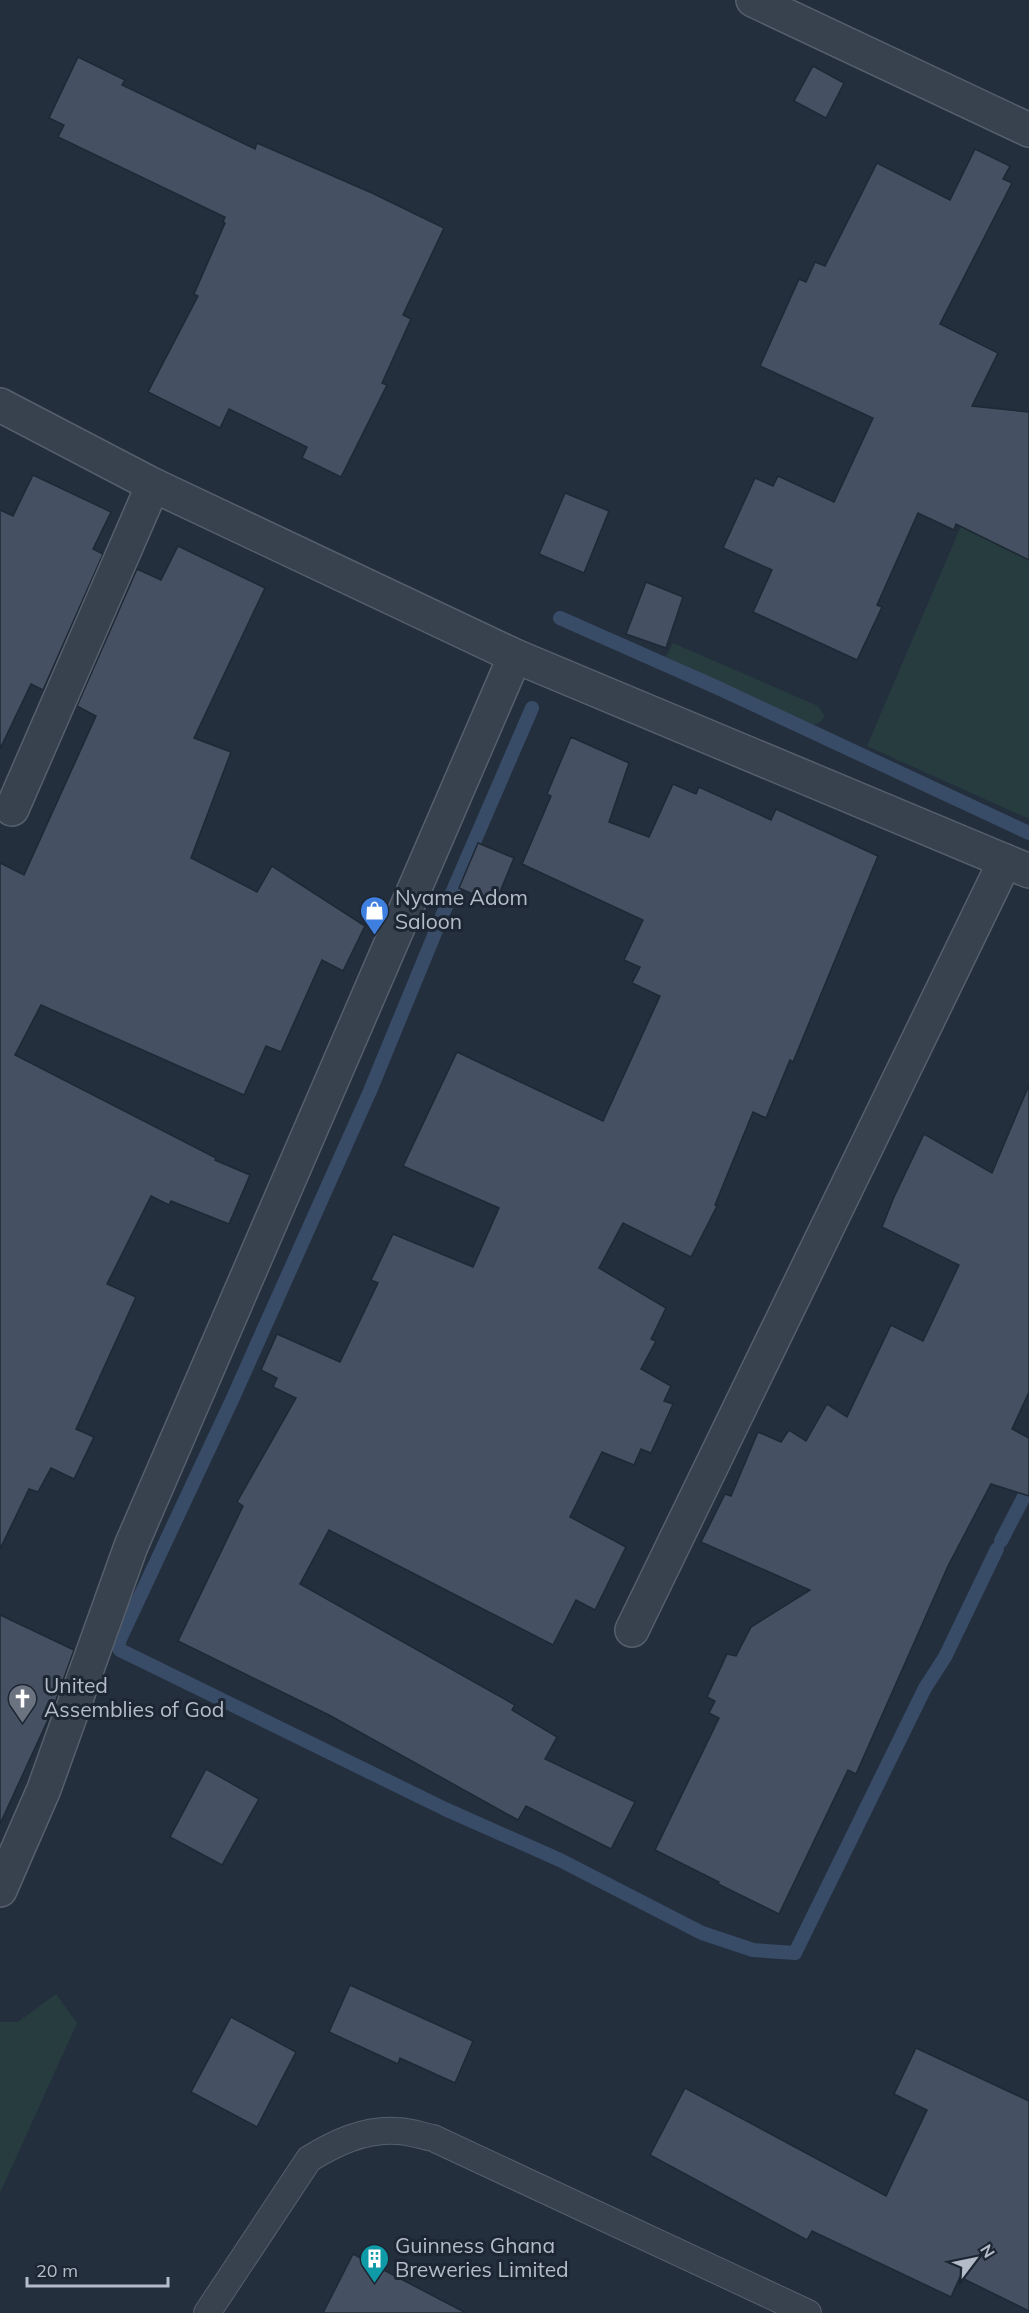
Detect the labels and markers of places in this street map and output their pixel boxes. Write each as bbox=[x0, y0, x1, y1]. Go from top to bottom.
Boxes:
place label: Nyame Adom Saloon bbox=[395, 884, 528, 934]
shop icon: Nyame Adom Saloon bbox=[358, 894, 390, 936]
place label: United Assemblies of God bbox=[44, 1672, 224, 1722]
church icon: United Assemblies of God bbox=[7, 1682, 39, 1724]
place label: Guinness Ghana Breweries Limited bbox=[395, 2232, 569, 2282]
building icon: Guinness Ghana Breweries Limited bbox=[358, 2242, 390, 2284]

